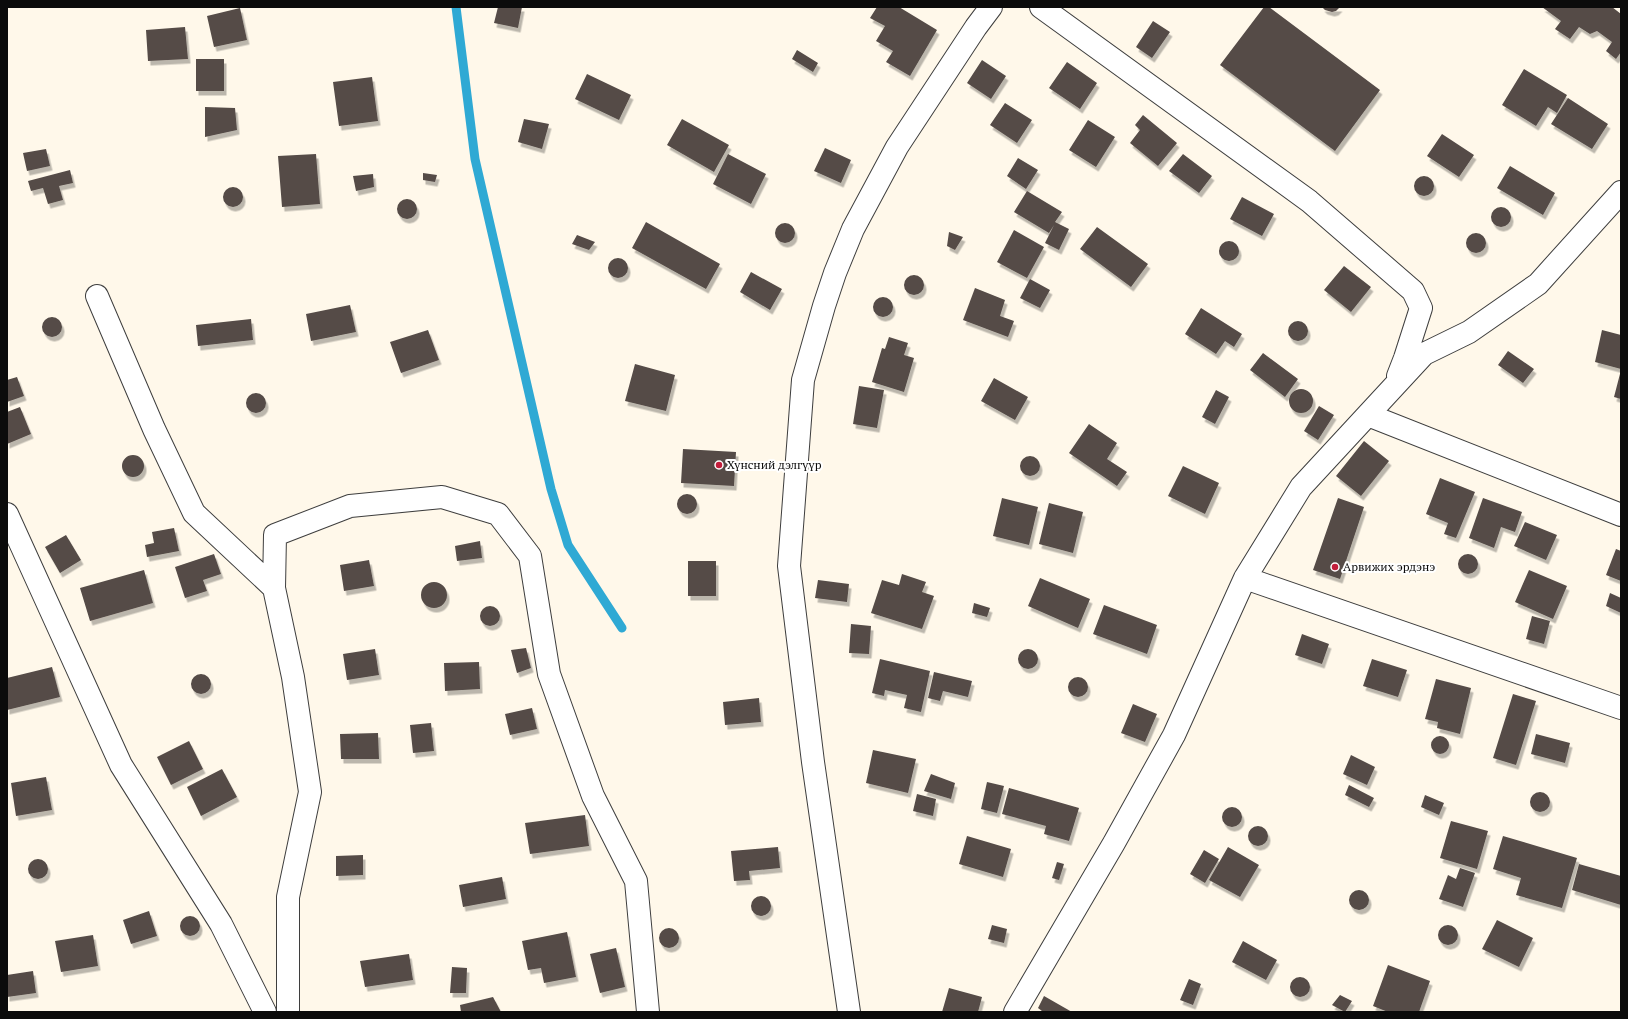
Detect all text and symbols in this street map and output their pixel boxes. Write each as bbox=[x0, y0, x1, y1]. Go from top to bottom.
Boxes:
place label: Хүнсний дэлгүүр bbox=[727, 457, 822, 472]
marker: Хүнсний дэлгүүр bbox=[714, 460, 724, 470]
place label: Арвижих эрдэнэ bbox=[1343, 559, 1435, 574]
marker: Арвижих эрдэнэ bbox=[1330, 562, 1340, 572]

